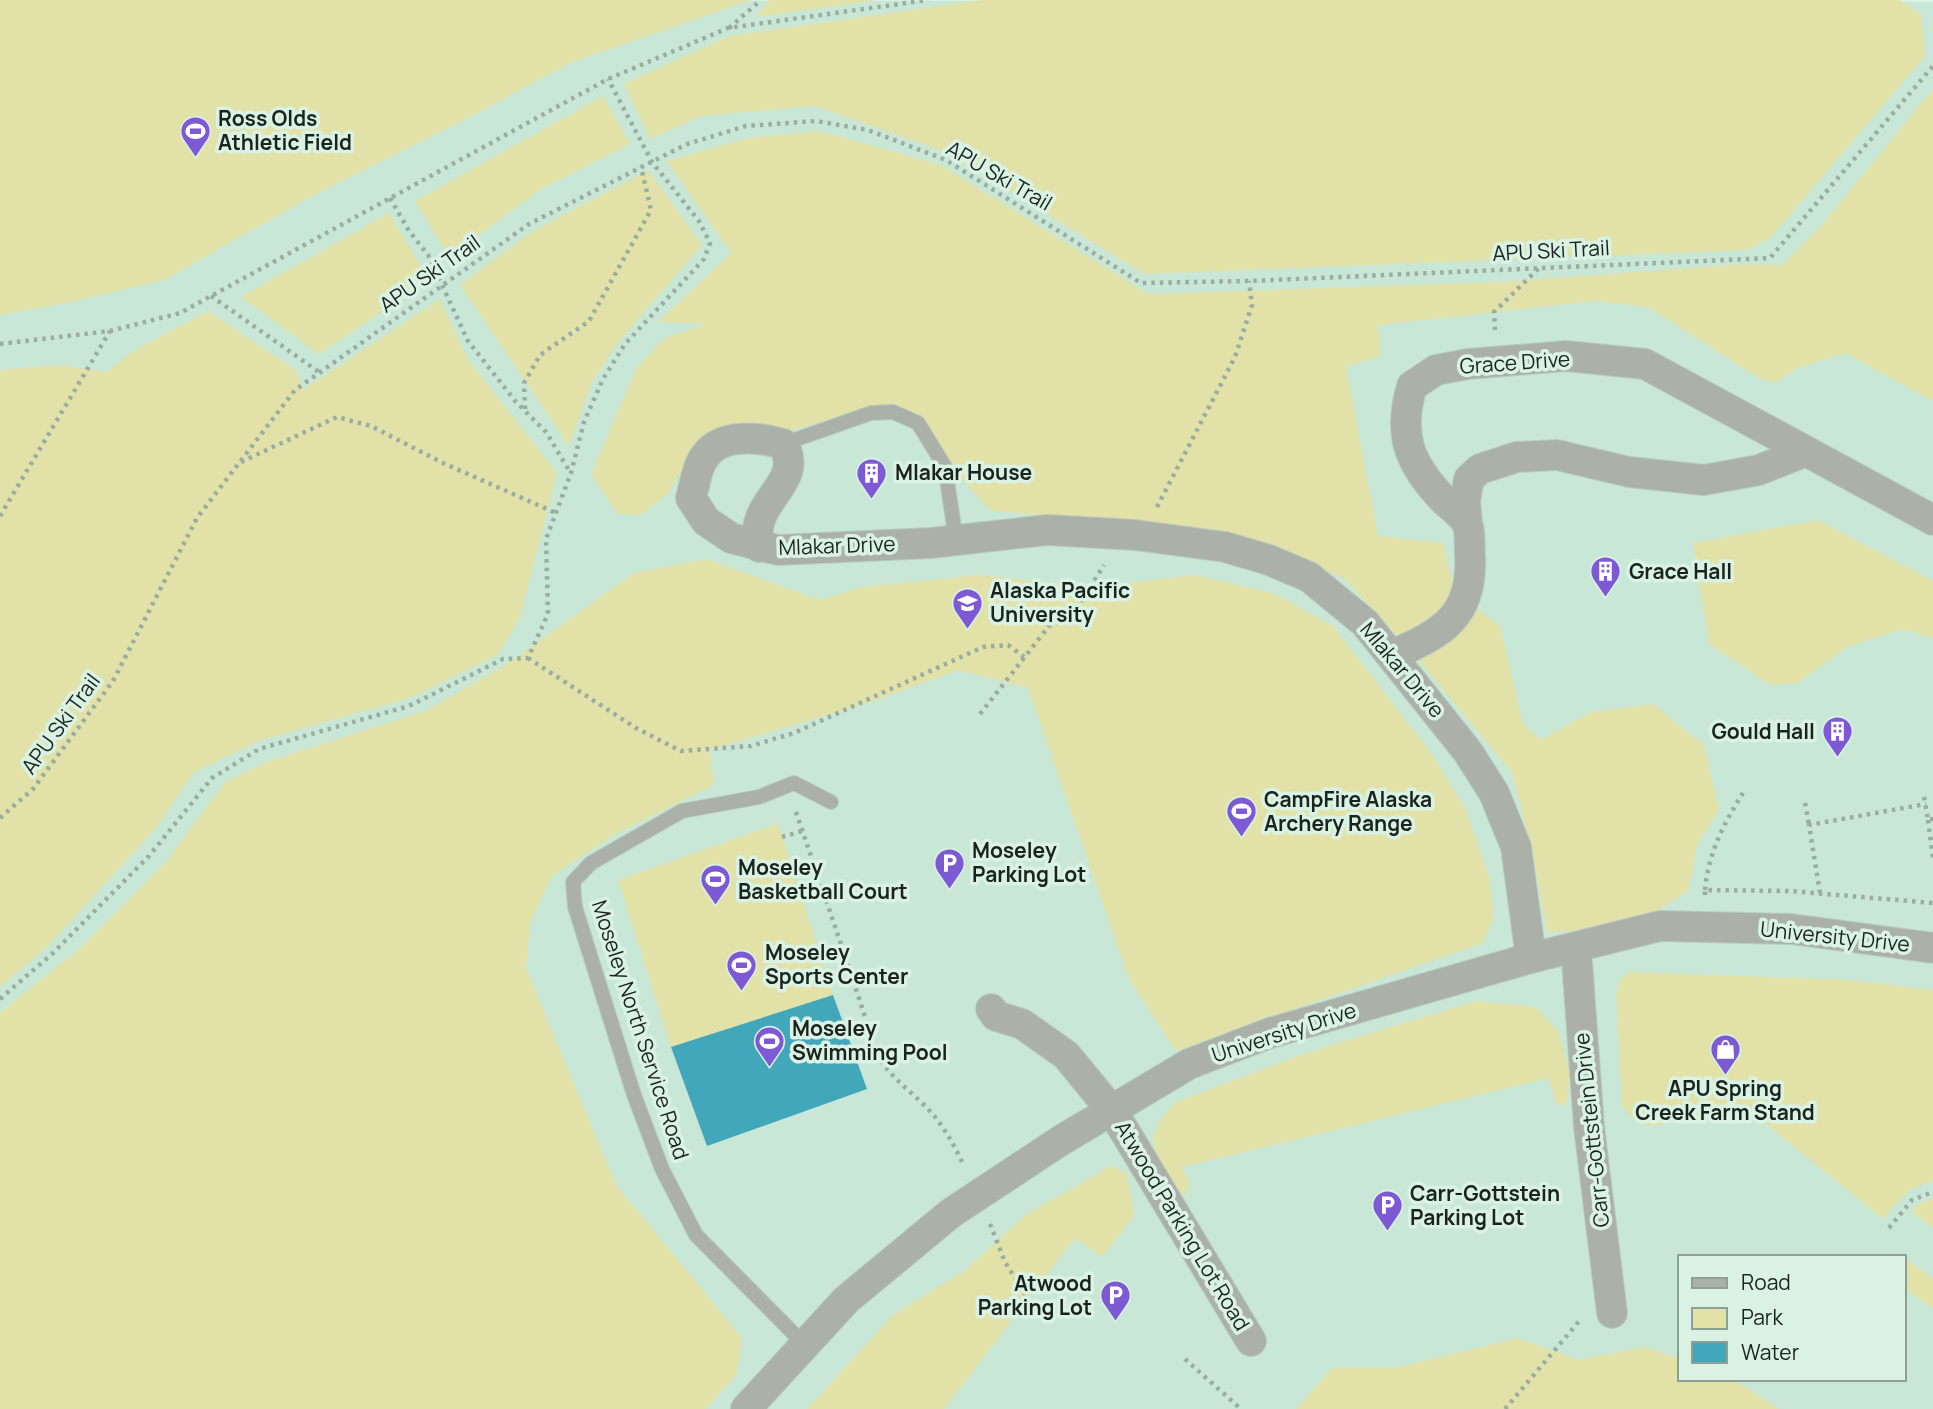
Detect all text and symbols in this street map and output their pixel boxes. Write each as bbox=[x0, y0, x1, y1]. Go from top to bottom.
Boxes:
place label: Ross Olds Athletic Field bbox=[218, 104, 352, 156]
sports icon: Ross Olds Athletic Field bbox=[178, 114, 212, 158]
street label: APU Ski Trail bbox=[942, 134, 1057, 217]
street label: APU Ski Trail bbox=[373, 228, 486, 318]
street label: APU Ski Trail bbox=[1492, 233, 1610, 267]
street label: Grace Drive bbox=[1459, 344, 1571, 380]
building icon: Mlakar House bbox=[855, 456, 889, 500]
place label: Mlakar House bbox=[895, 458, 1032, 486]
street label: Mlakar Drive bbox=[778, 529, 896, 561]
building icon: Grace Hall bbox=[1589, 555, 1623, 599]
place label: Grace Hall bbox=[1629, 557, 1732, 585]
place label: Alaska Pacific University bbox=[990, 576, 1130, 628]
school or university icon: Alaska Pacific University bbox=[950, 586, 984, 630]
street label: Mlakar Drive bbox=[1354, 615, 1451, 723]
street label: APU Ski Trail bbox=[14, 668, 106, 779]
building icon: Gould Hall bbox=[1821, 715, 1855, 759]
place label: Gould Hall bbox=[1711, 717, 1815, 745]
place label: CampFire Alaska Archery Range bbox=[1264, 785, 1432, 837]
sports icon: CampFire Alaska Archery Range bbox=[1224, 795, 1258, 839]
place label: Moseley Parking Lot bbox=[972, 836, 1086, 888]
parking icon: Moseley Parking Lot bbox=[932, 846, 966, 890]
place label: Moseley Basketball Court bbox=[738, 853, 908, 905]
sports icon: Moseley Basketball Court bbox=[698, 863, 732, 907]
street label: Moseley North Service Road bbox=[586, 897, 696, 1163]
street label: University Drive bbox=[1759, 914, 1911, 958]
place label: Moseley Sports Center bbox=[765, 938, 908, 990]
sports icon: Moseley Sports Center bbox=[725, 948, 759, 992]
street label: University Drive bbox=[1208, 996, 1359, 1069]
place label: Moseley Swimming Pool bbox=[792, 1014, 948, 1066]
sports icon: Moseley Swimming Pool bbox=[752, 1024, 786, 1068]
street label: Carr-Gottstein Drive bbox=[1567, 1031, 1615, 1229]
shop icon: APU Spring Creek Farm Stand bbox=[1708, 1032, 1742, 1076]
place label: APU Spring Creek Farm Stand bbox=[1635, 1074, 1815, 1126]
street label: Atwood Parking Lot Road bbox=[1109, 1115, 1257, 1335]
place label: Carr-Gottstein Parking Lot bbox=[1410, 1179, 1560, 1231]
parking icon: Carr-Gottstein Parking Lot bbox=[1370, 1189, 1404, 1233]
legend bbox=[1678, 1255, 1905, 1381]
text: Road bbox=[1741, 1268, 1791, 1296]
place label: Atwood Parking Lot bbox=[978, 1269, 1092, 1321]
parking icon: Atwood Parking Lot bbox=[1098, 1279, 1132, 1323]
text: Park bbox=[1741, 1303, 1783, 1331]
text: Water bbox=[1741, 1338, 1800, 1366]

